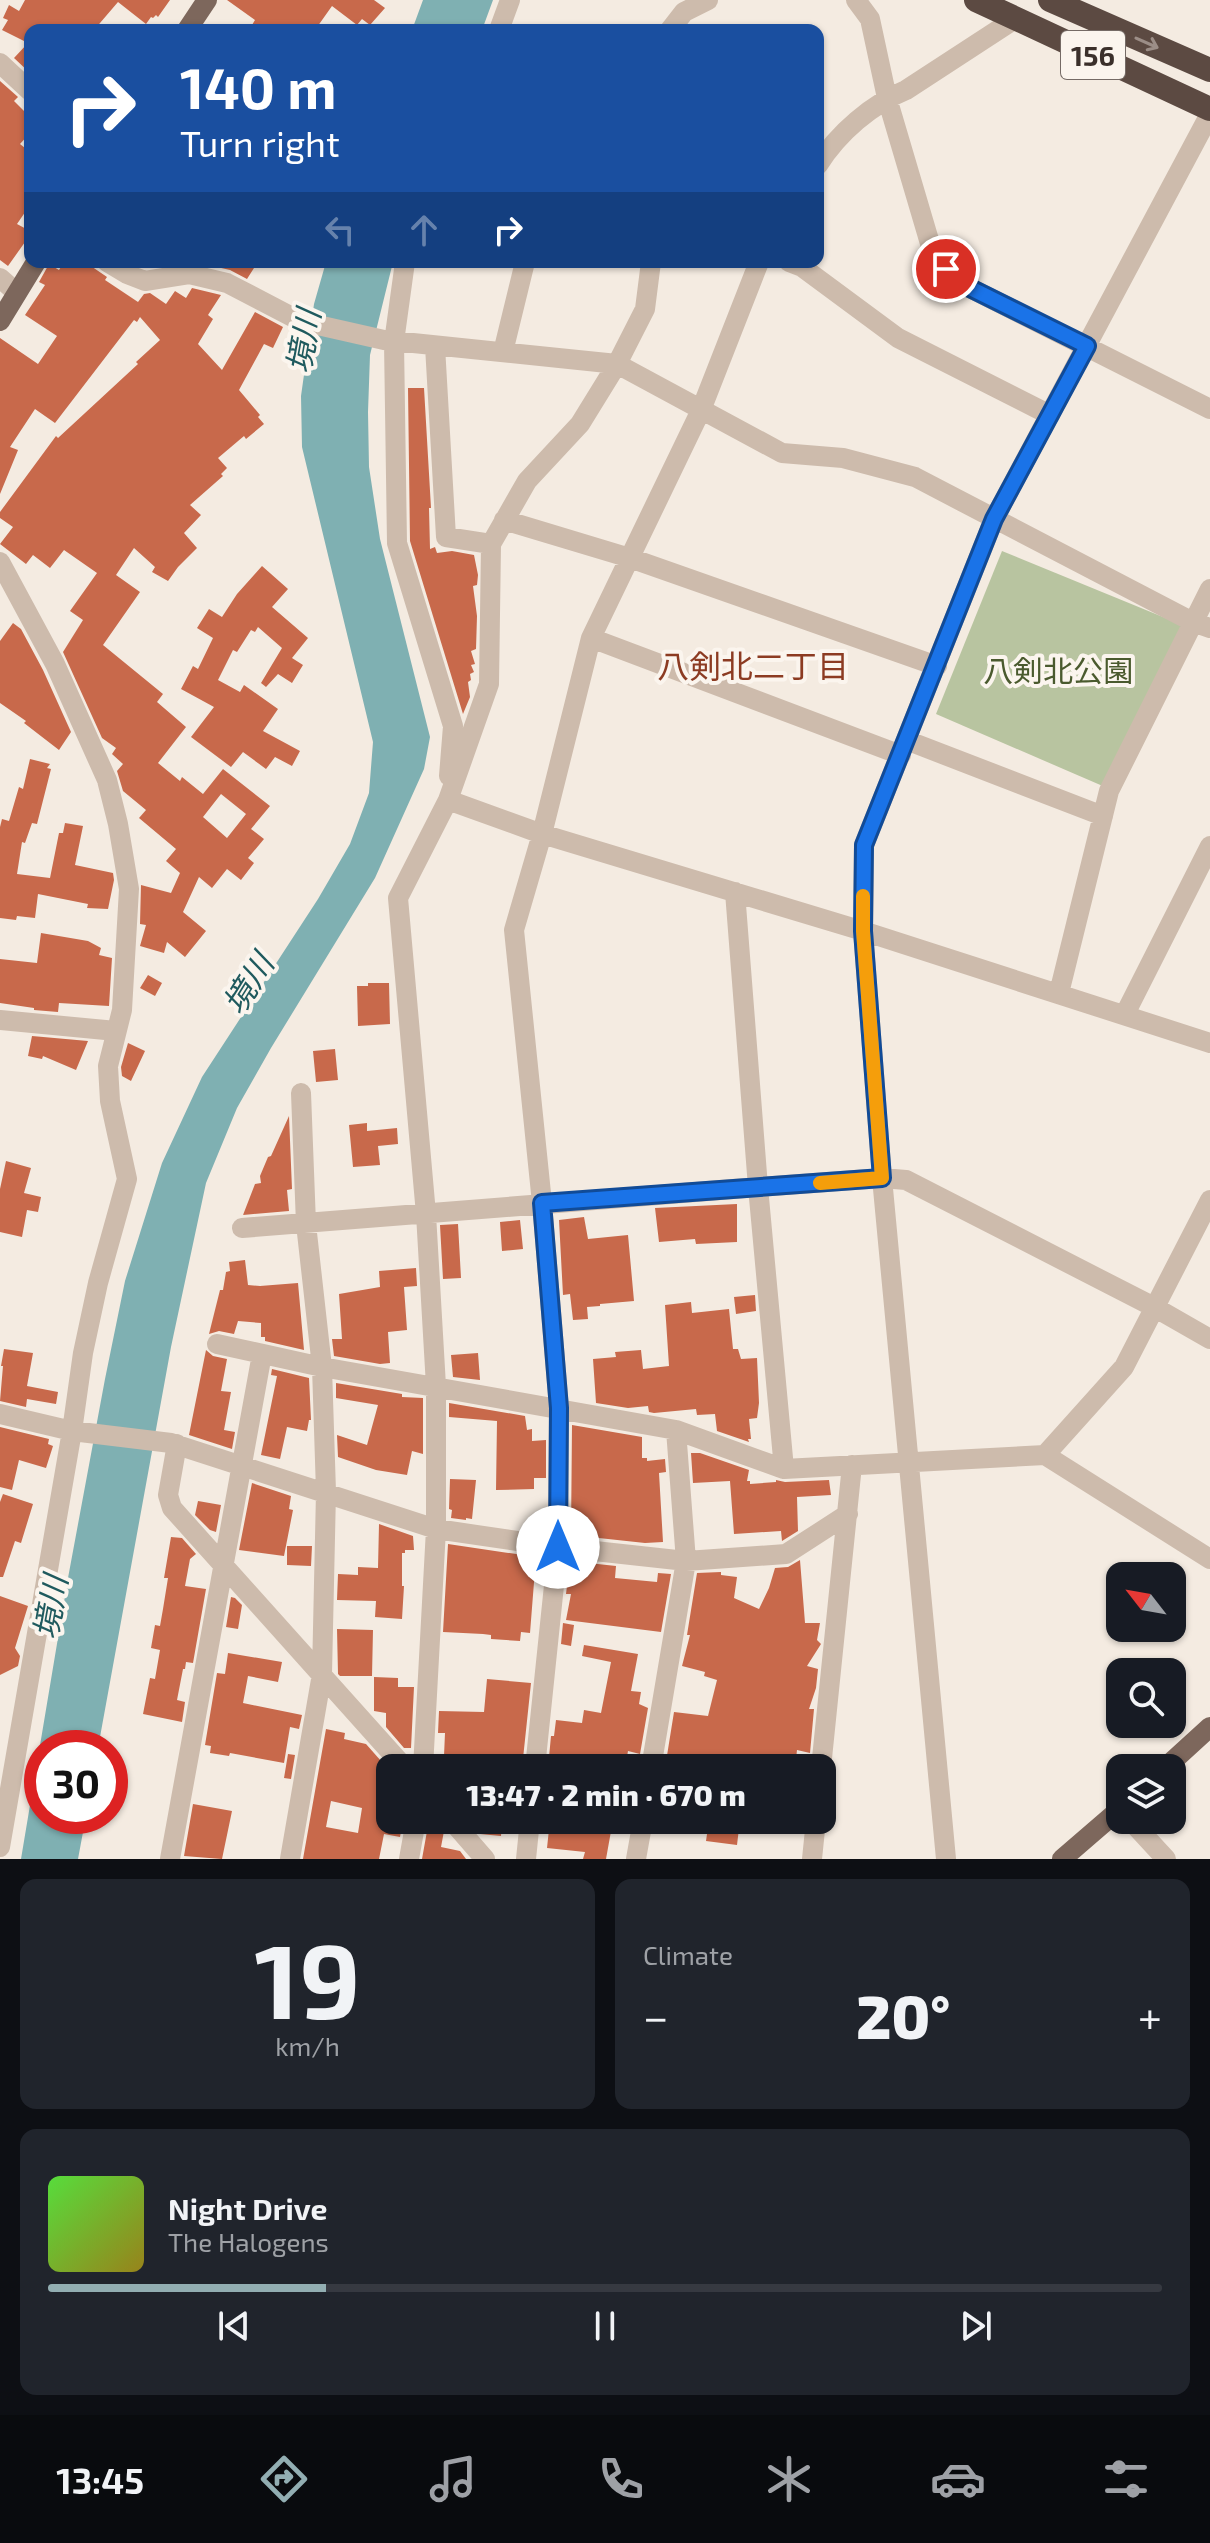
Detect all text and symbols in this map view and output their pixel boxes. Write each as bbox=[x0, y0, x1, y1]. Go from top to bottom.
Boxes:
road number: 156 bbox=[1061, 31, 1125, 79]
one-way arrow bbox=[1135, 36, 1159, 51]
text: 140 m bbox=[180, 53, 337, 120]
icon: right bbox=[48, 56, 152, 160]
text: Turn right bbox=[180, 121, 340, 164]
icon: left bbox=[318, 208, 362, 252]
icon: ahead bbox=[402, 208, 446, 252]
icon: right bbox=[486, 208, 530, 252]
pin bbox=[912, 235, 980, 303]
icon: arrive bbox=[924, 247, 968, 291]
water label: 境川 bbox=[278, 303, 327, 376]
district label: 八剣北二丁目 bbox=[657, 646, 849, 684]
park label: 八剣北公園 bbox=[983, 652, 1133, 688]
water label: 境川 bbox=[214, 943, 282, 1020]
position arrow bbox=[516, 1505, 600, 1589]
north arrow bbox=[1106, 1562, 1186, 1642]
map controls bbox=[1106, 1562, 1186, 1834]
water label: 境川 bbox=[25, 1569, 74, 1642]
button: search bbox=[1106, 1658, 1186, 1738]
speed limit sign: 30 bbox=[24, 1730, 128, 1834]
button: layers bbox=[1106, 1754, 1186, 1834]
text: 13:47 · 2 min · 670 m bbox=[466, 1776, 746, 1812]
text: 19 bbox=[254, 1915, 361, 2040]
text: Climate bbox=[643, 1939, 733, 1970]
text: 20° bbox=[856, 1979, 950, 2051]
text: − bbox=[643, 1989, 669, 2042]
text: + bbox=[1138, 1989, 1162, 2042]
text: km/h bbox=[275, 2030, 340, 2061]
text: Night Drive bbox=[168, 2190, 327, 2226]
text: The Halogens bbox=[168, 2226, 329, 2257]
icon: previous bbox=[212, 2304, 256, 2348]
icon: pause bbox=[583, 2304, 627, 2348]
icon: next bbox=[954, 2304, 998, 2348]
icon: directions bbox=[256, 2451, 312, 2507]
icon: music bbox=[425, 2451, 481, 2507]
icon: phone bbox=[593, 2451, 649, 2507]
icon: climate bbox=[761, 2451, 817, 2507]
icon: car bbox=[930, 2451, 986, 2507]
icon: filters bbox=[1098, 2451, 1154, 2507]
text: 13:45 bbox=[56, 2458, 144, 2501]

